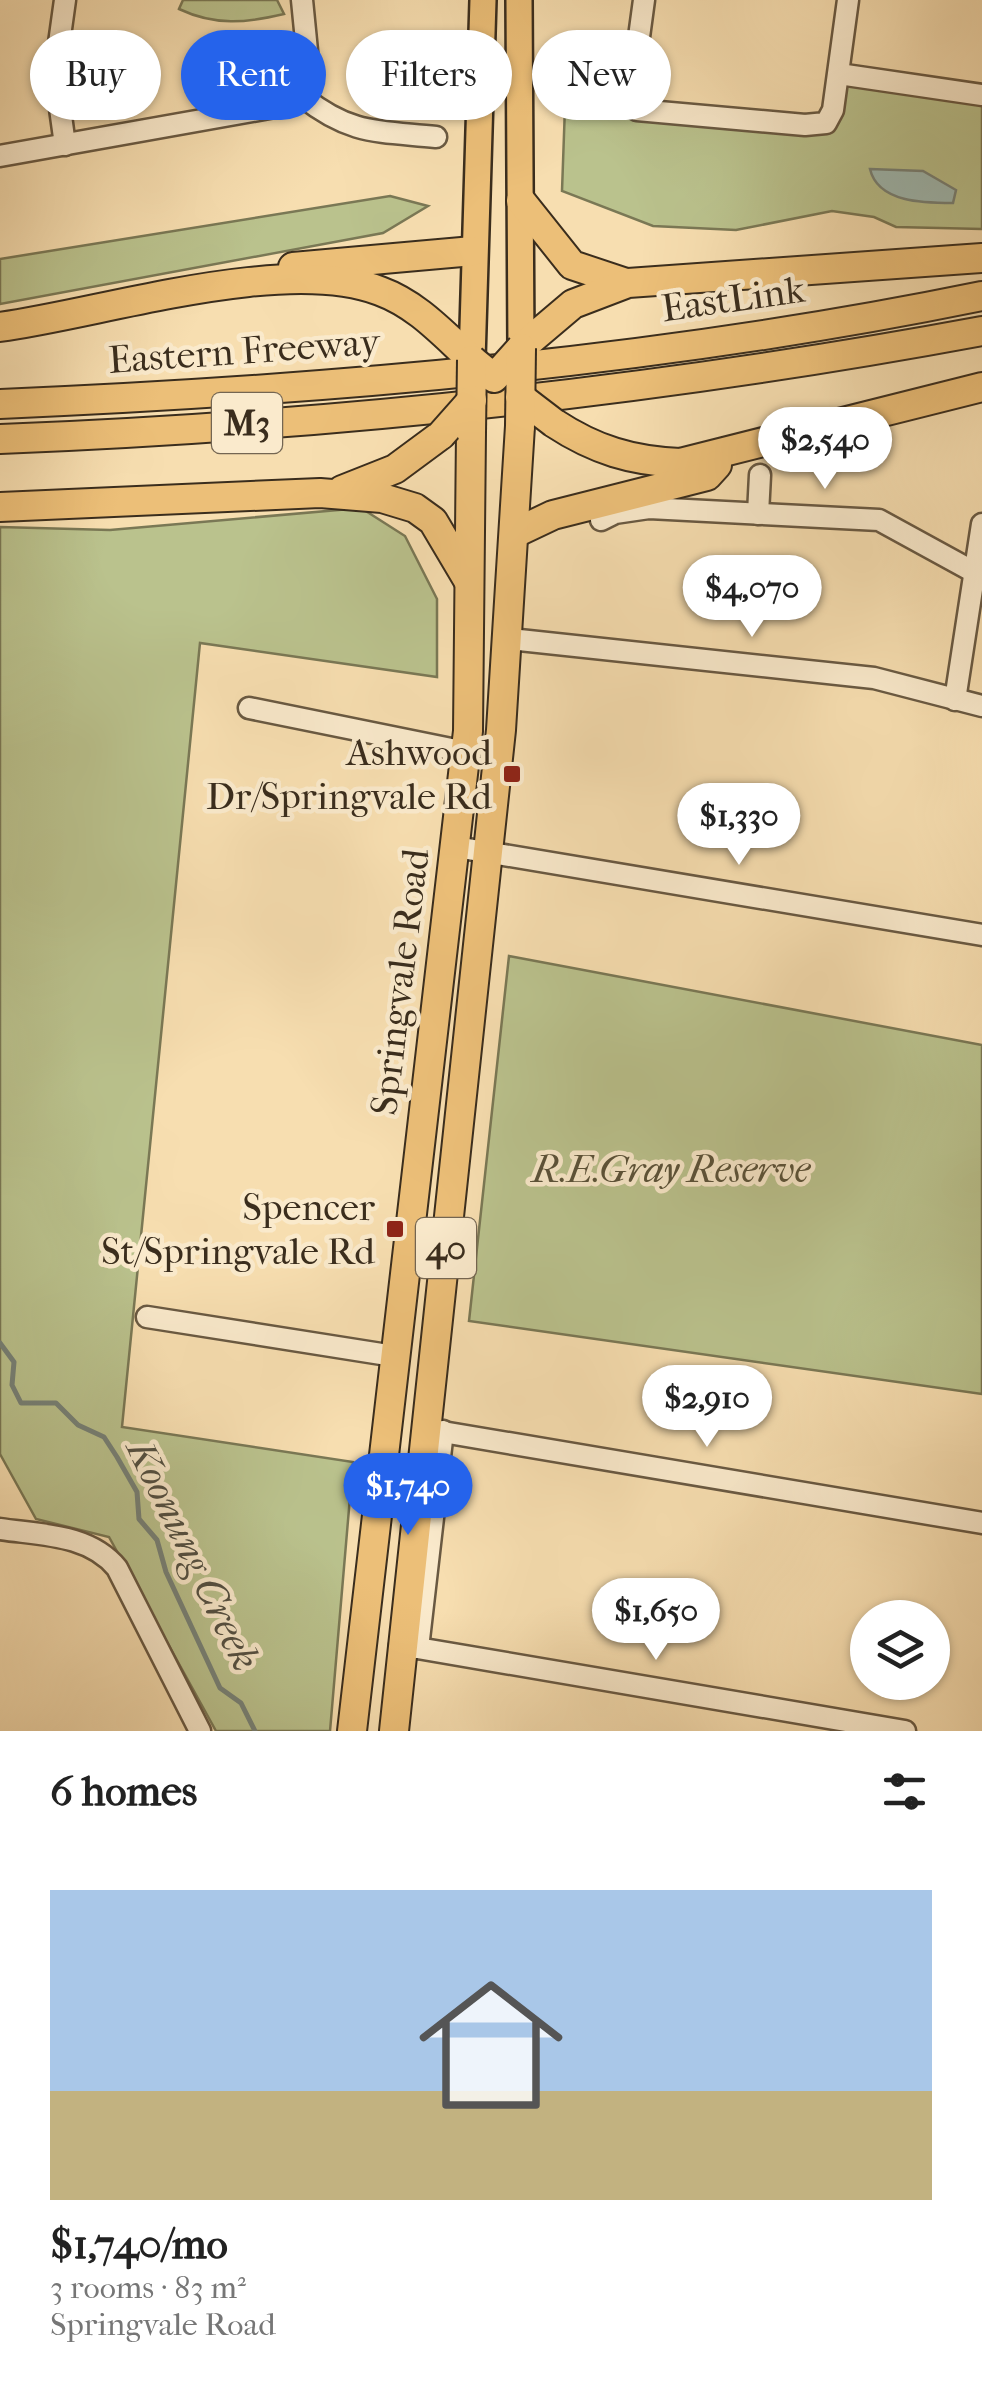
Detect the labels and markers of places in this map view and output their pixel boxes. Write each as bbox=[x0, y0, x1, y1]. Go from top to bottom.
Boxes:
pin: $2,540 bbox=[744, 407, 906, 492]
pin: $4,070 bbox=[671, 555, 833, 640]
place label: Ashwood Dr/Springvale Rd bbox=[206, 730, 492, 819]
marker: Ashwood Dr/Springvale Rd bbox=[501, 763, 523, 785]
pin: $1,330 bbox=[658, 783, 820, 868]
place label: Spencer St/Springvale Rd bbox=[101, 1185, 376, 1274]
marker: Spencer St/Springvale Rd bbox=[384, 1218, 406, 1240]
pin: $2,910 bbox=[626, 1365, 788, 1450]
pin: $1,740 bbox=[327, 1453, 489, 1538]
pin: $1,650 bbox=[575, 1578, 737, 1663]

